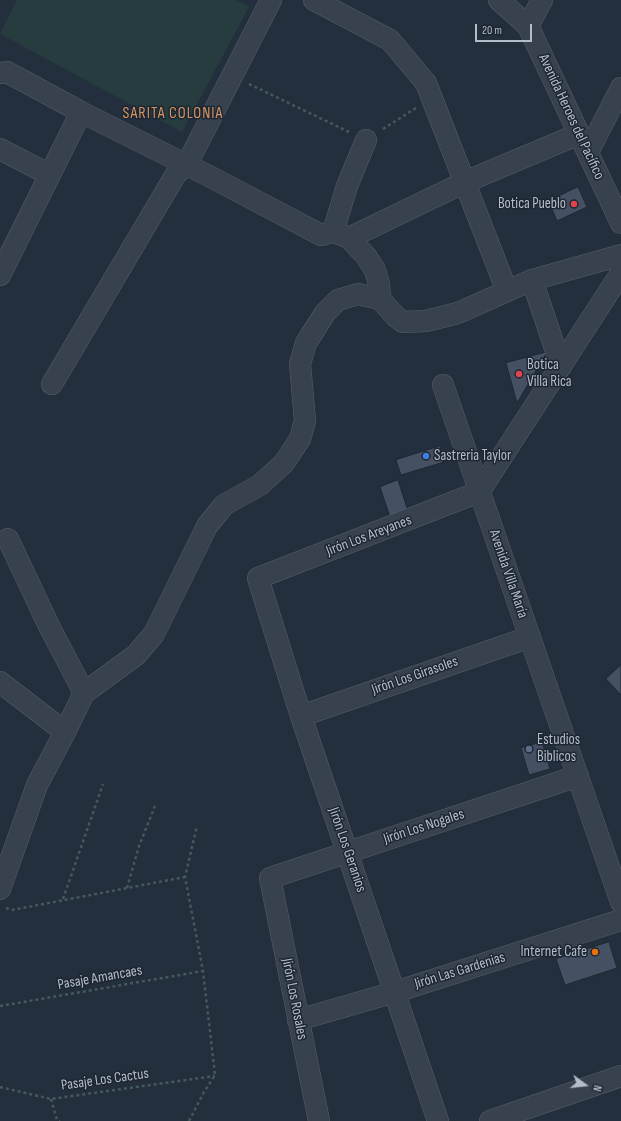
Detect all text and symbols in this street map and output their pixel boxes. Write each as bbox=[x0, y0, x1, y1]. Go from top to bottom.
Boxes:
scale bar bbox=[477, 16, 534, 42]
text: 20 m bbox=[482, 23, 502, 38]
street label: Avenida Heroes del Pacífico bbox=[534, 51, 608, 183]
district label: SARITA COLONIA bbox=[123, 104, 223, 124]
place label: Botica Pueblo bbox=[498, 195, 566, 213]
marker: Botica Pueblo bbox=[569, 199, 579, 209]
place label: Botica Villa Rica bbox=[527, 356, 572, 391]
marker: Botica Villa Rica bbox=[514, 369, 524, 379]
place label: Sastreria Taylor bbox=[434, 447, 511, 465]
marker: Sastreria Taylor bbox=[421, 451, 431, 461]
street label: Jirón Los Areyanes bbox=[324, 511, 414, 561]
street label: Avenida Villa María bbox=[484, 527, 532, 621]
street label: Jirón Los Girasoles bbox=[369, 653, 461, 699]
place label: Estudios Biblicos bbox=[537, 731, 580, 766]
marker: Estudios Biblicos bbox=[524, 744, 534, 754]
street label: Jirón Los Geranios bbox=[324, 805, 370, 895]
street label: Jirón Los Nogales bbox=[381, 805, 467, 849]
place label: Internet Cafe bbox=[520, 943, 587, 961]
marker: Internet Cafe bbox=[590, 947, 600, 957]
street label: Jirón Las Gardenias bbox=[412, 949, 508, 993]
street label: Jirón Los Rosales bbox=[277, 957, 311, 1041]
street label: Pasaje Amancaes bbox=[56, 962, 144, 994]
street label: Pasaje Los Cactus bbox=[60, 1065, 150, 1095]
north arrow bbox=[565, 1065, 605, 1105]
text: N bbox=[590, 1084, 604, 1093]

